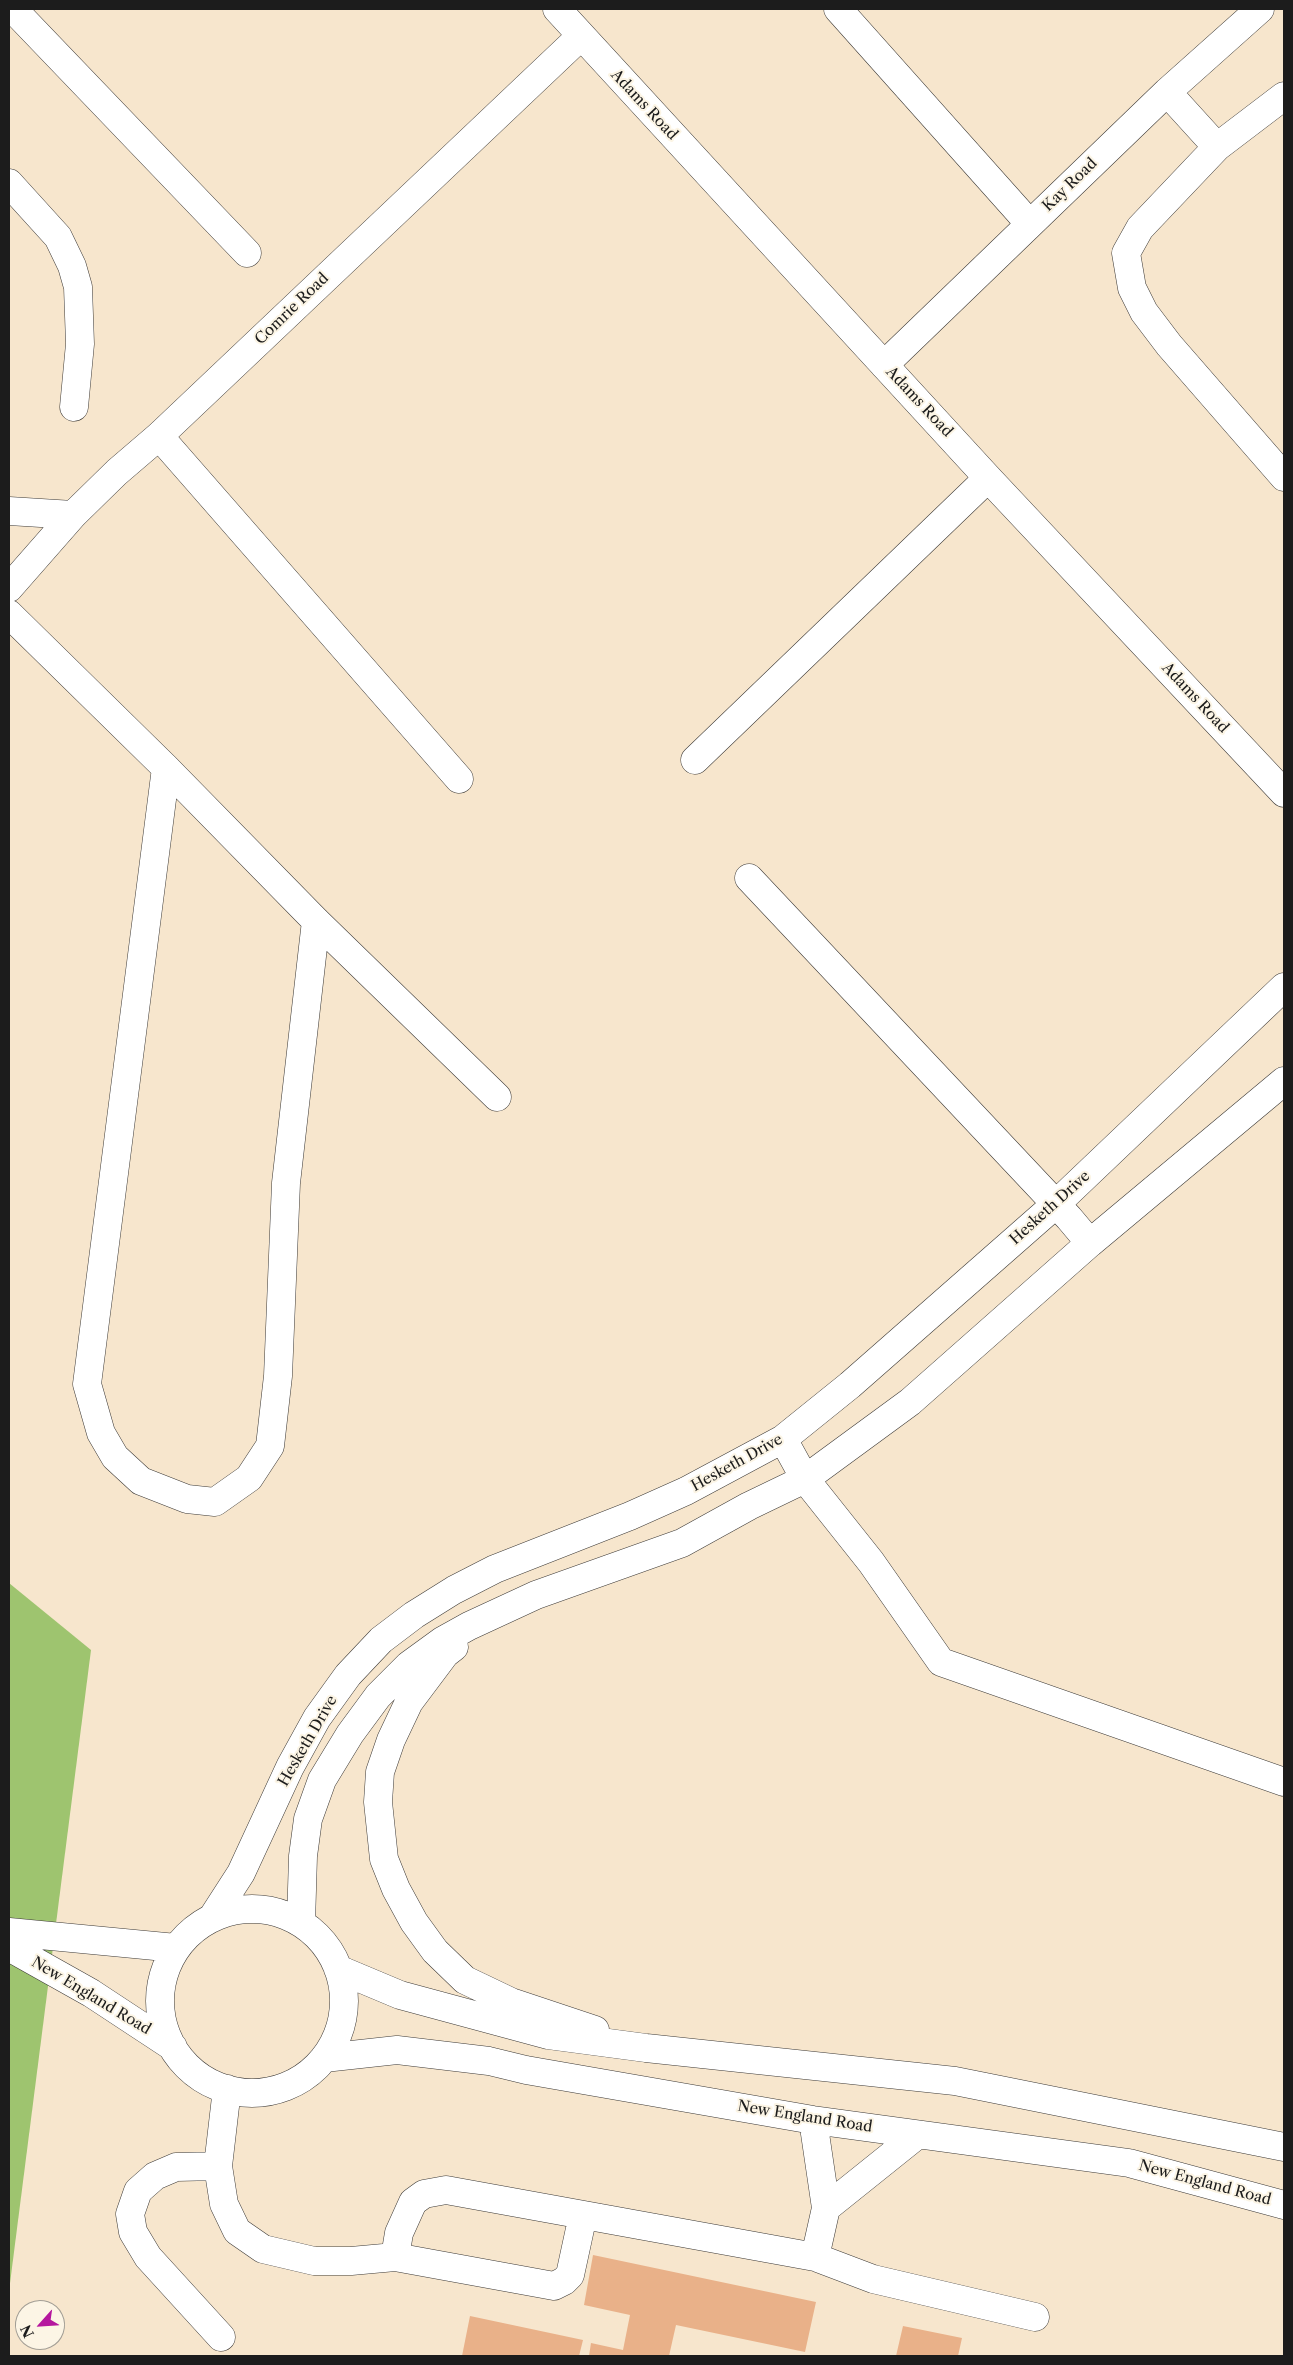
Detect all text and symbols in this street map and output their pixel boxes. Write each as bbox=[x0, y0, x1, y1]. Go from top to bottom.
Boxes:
street label: Adams Road bbox=[607, 66, 681, 144]
street label: Kay Road bbox=[1039, 155, 1101, 215]
street label: Comrie Road bbox=[252, 269, 332, 349]
street label: Adams Road bbox=[882, 363, 956, 441]
street label: Adams Road bbox=[1158, 659, 1232, 737]
street label: Hesketh Drive bbox=[1006, 1167, 1094, 1249]
street label: Hesketh Drive bbox=[688, 1431, 786, 1495]
street label: Hesketh Drive bbox=[275, 1693, 341, 1789]
street label: New England Road bbox=[28, 1953, 154, 2039]
street label: New England Road bbox=[736, 2097, 874, 2137]
street label: New England Road bbox=[1137, 2157, 1273, 2209]
north arrow bbox=[15, 2300, 65, 2350]
text: N bbox=[17, 2322, 38, 2341]

